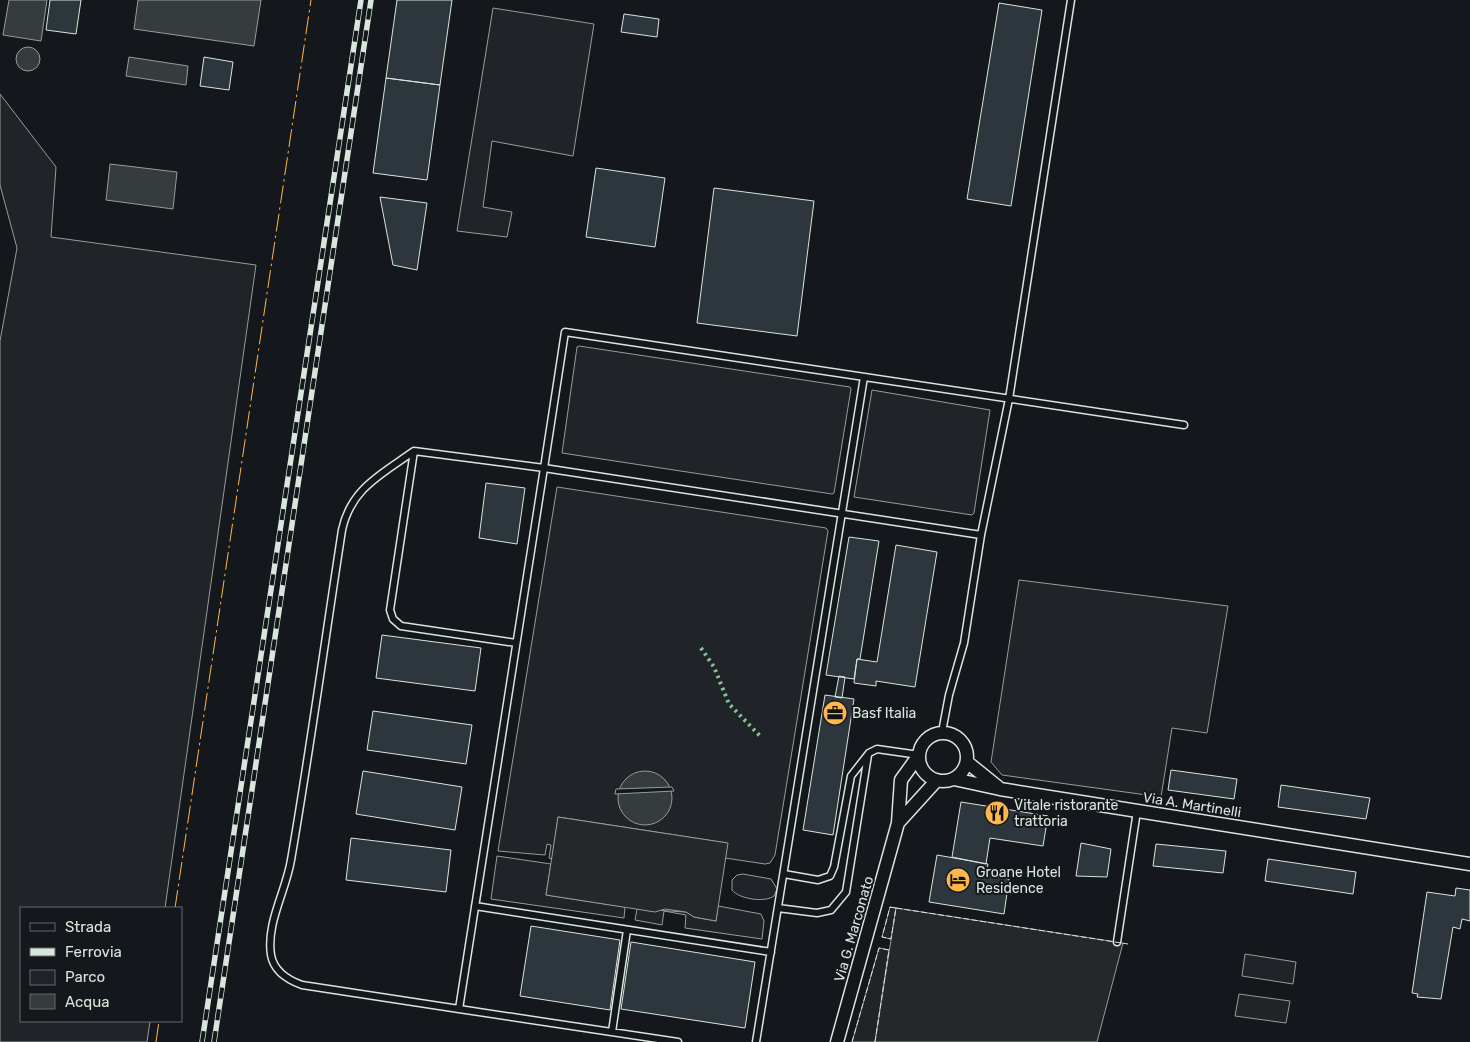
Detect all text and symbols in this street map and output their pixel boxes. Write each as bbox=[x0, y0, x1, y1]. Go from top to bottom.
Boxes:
office icon: Basf Italia bbox=[822, 700, 848, 726]
place label: Basf Italia bbox=[852, 705, 916, 722]
street label: Via A. Martinelli bbox=[1142, 789, 1242, 821]
place label: Vitale ristorante trattoria bbox=[1014, 797, 1119, 830]
restaurant icon: Vitale ristorante trattoria bbox=[984, 800, 1010, 826]
place label: Groane Hotel Residence bbox=[976, 864, 1061, 897]
hotel icon: Groane Hotel Residence bbox=[945, 867, 971, 893]
street label: Via G. Marconato bbox=[831, 874, 877, 984]
legend bbox=[20, 907, 182, 1022]
text: Strada bbox=[65, 918, 111, 936]
text: Ferrovia bbox=[65, 943, 122, 961]
text: Parco bbox=[65, 968, 105, 986]
text: Acqua bbox=[65, 993, 110, 1011]

